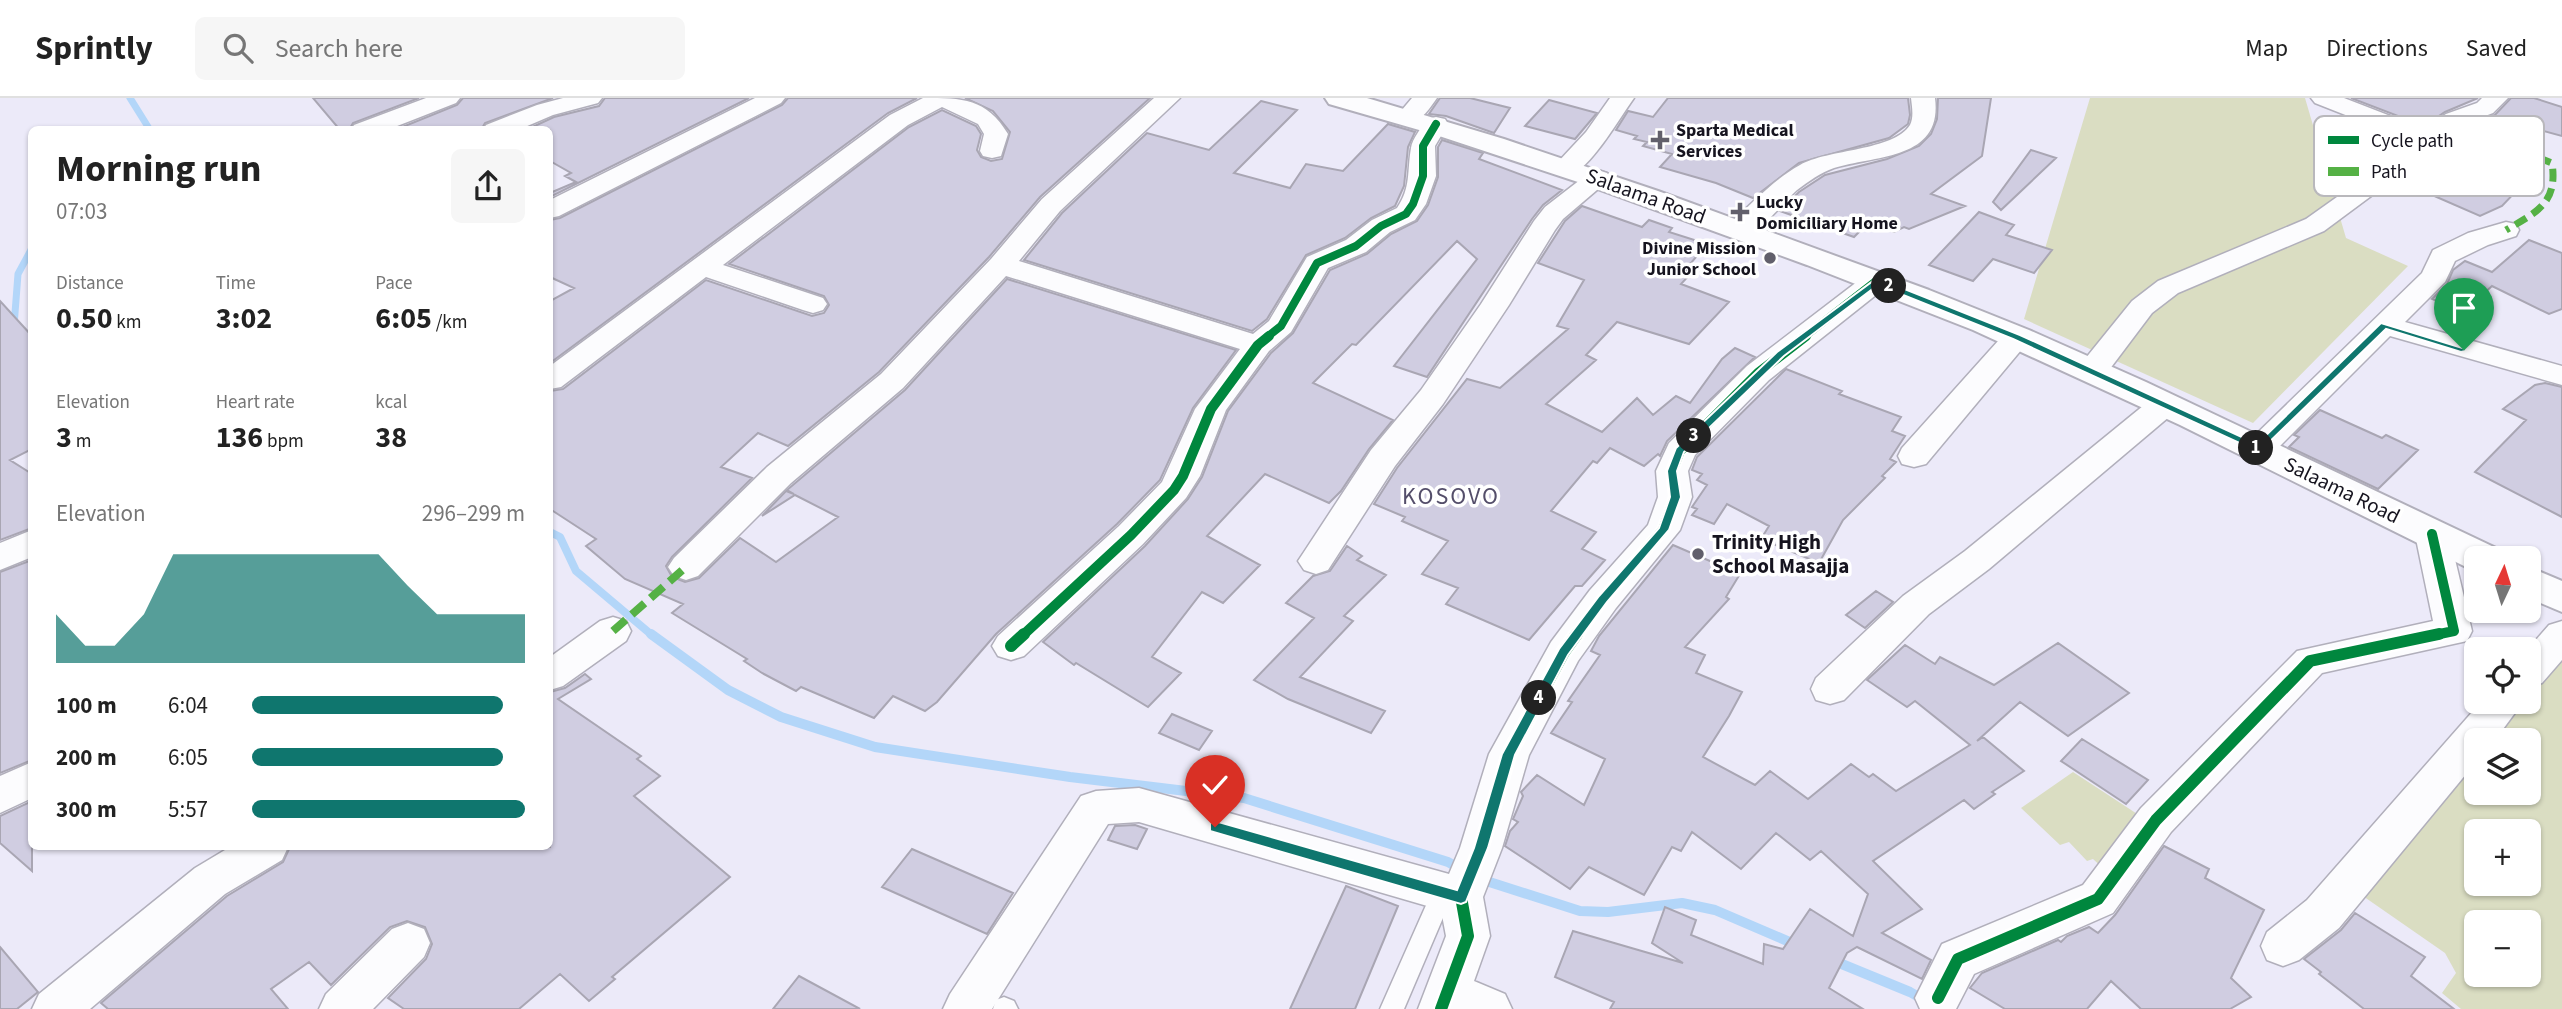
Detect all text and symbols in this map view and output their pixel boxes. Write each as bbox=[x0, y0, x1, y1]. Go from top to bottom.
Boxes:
search box bbox=[195, 17, 685, 80]
text: Sprintly bbox=[35, 25, 153, 72]
icon: search bbox=[219, 29, 257, 67]
text: Search here bbox=[275, 30, 403, 67]
text: Map bbox=[2245, 31, 2288, 66]
text: Directions bbox=[2326, 31, 2428, 66]
text: Saved bbox=[2466, 31, 2527, 66]
legend bbox=[2314, 116, 2544, 196]
place label: Sparta Medical Services bbox=[1676, 118, 1794, 164]
text: Cycle path bbox=[2371, 128, 2453, 155]
marker: Sparta Medical Services bbox=[1650, 130, 1670, 150]
text: Morning run bbox=[56, 142, 261, 196]
button: share bbox=[451, 149, 525, 223]
text: Path bbox=[2371, 159, 2407, 186]
street label: Salaama Road bbox=[1582, 160, 1710, 232]
place label: Lucky Domiciliary Home bbox=[1756, 190, 1898, 236]
text: 07:03 bbox=[56, 195, 107, 228]
marker: Lucky Domiciliary Home bbox=[1730, 202, 1750, 222]
place label: Divine Mission Junior School bbox=[1642, 236, 1756, 282]
marker: Divine Mission Junior School bbox=[1762, 250, 1778, 266]
pin: 2 bbox=[1871, 268, 1906, 304]
text: Distance bbox=[56, 270, 124, 297]
text: Time bbox=[216, 270, 256, 297]
text: Pace bbox=[375, 270, 413, 297]
text: 2 bbox=[1883, 272, 1894, 299]
pin bbox=[2434, 278, 2494, 350]
icon: arrive bbox=[2445, 289, 2483, 327]
text: 0.50 bbox=[56, 297, 113, 340]
text: 3:02 bbox=[216, 297, 272, 340]
text: 6:05 bbox=[375, 297, 432, 340]
text: km bbox=[113, 309, 142, 336]
text: /km bbox=[432, 309, 467, 336]
text: Elevation bbox=[56, 389, 130, 416]
text: Heart rate bbox=[216, 389, 295, 416]
text: kcal bbox=[375, 389, 407, 416]
text: 3 bbox=[56, 416, 72, 459]
text: 136 bbox=[216, 416, 263, 459]
text: 38 bbox=[375, 416, 407, 459]
pin: 3 bbox=[1676, 418, 1712, 454]
text: 3 bbox=[1688, 422, 1699, 449]
text: m bbox=[72, 428, 91, 455]
text: bpm bbox=[263, 428, 304, 455]
pin: 1 bbox=[2238, 430, 2274, 466]
text: 1 bbox=[2250, 434, 2261, 461]
street label: Salaama Road bbox=[2279, 449, 2405, 531]
district label: KOSOVO bbox=[1402, 479, 1500, 514]
text: Elevation bbox=[56, 497, 146, 530]
text: 296–299 m bbox=[422, 497, 525, 530]
place label: Trinity High School Masajja bbox=[1712, 527, 1849, 581]
marker: Trinity High School Masajja bbox=[1690, 546, 1706, 562]
north arrow bbox=[2464, 546, 2541, 623]
map controls bbox=[2464, 546, 2541, 987]
button: locate bbox=[2464, 637, 2541, 714]
pin: 4 bbox=[1522, 680, 1556, 716]
text: 4 bbox=[1533, 684, 1544, 711]
text: 100 m bbox=[56, 689, 117, 722]
text: 6:04 bbox=[168, 689, 208, 722]
button: layers bbox=[2464, 728, 2541, 805]
text: 200 m bbox=[56, 741, 117, 774]
text: 6:05 bbox=[168, 741, 208, 774]
pin bbox=[1185, 755, 1245, 827]
icon: check bbox=[1196, 766, 1234, 804]
text: 300 m bbox=[56, 793, 117, 826]
text: 5:57 bbox=[168, 793, 208, 826]
button: + bbox=[2464, 819, 2541, 896]
button: − bbox=[2464, 910, 2541, 987]

